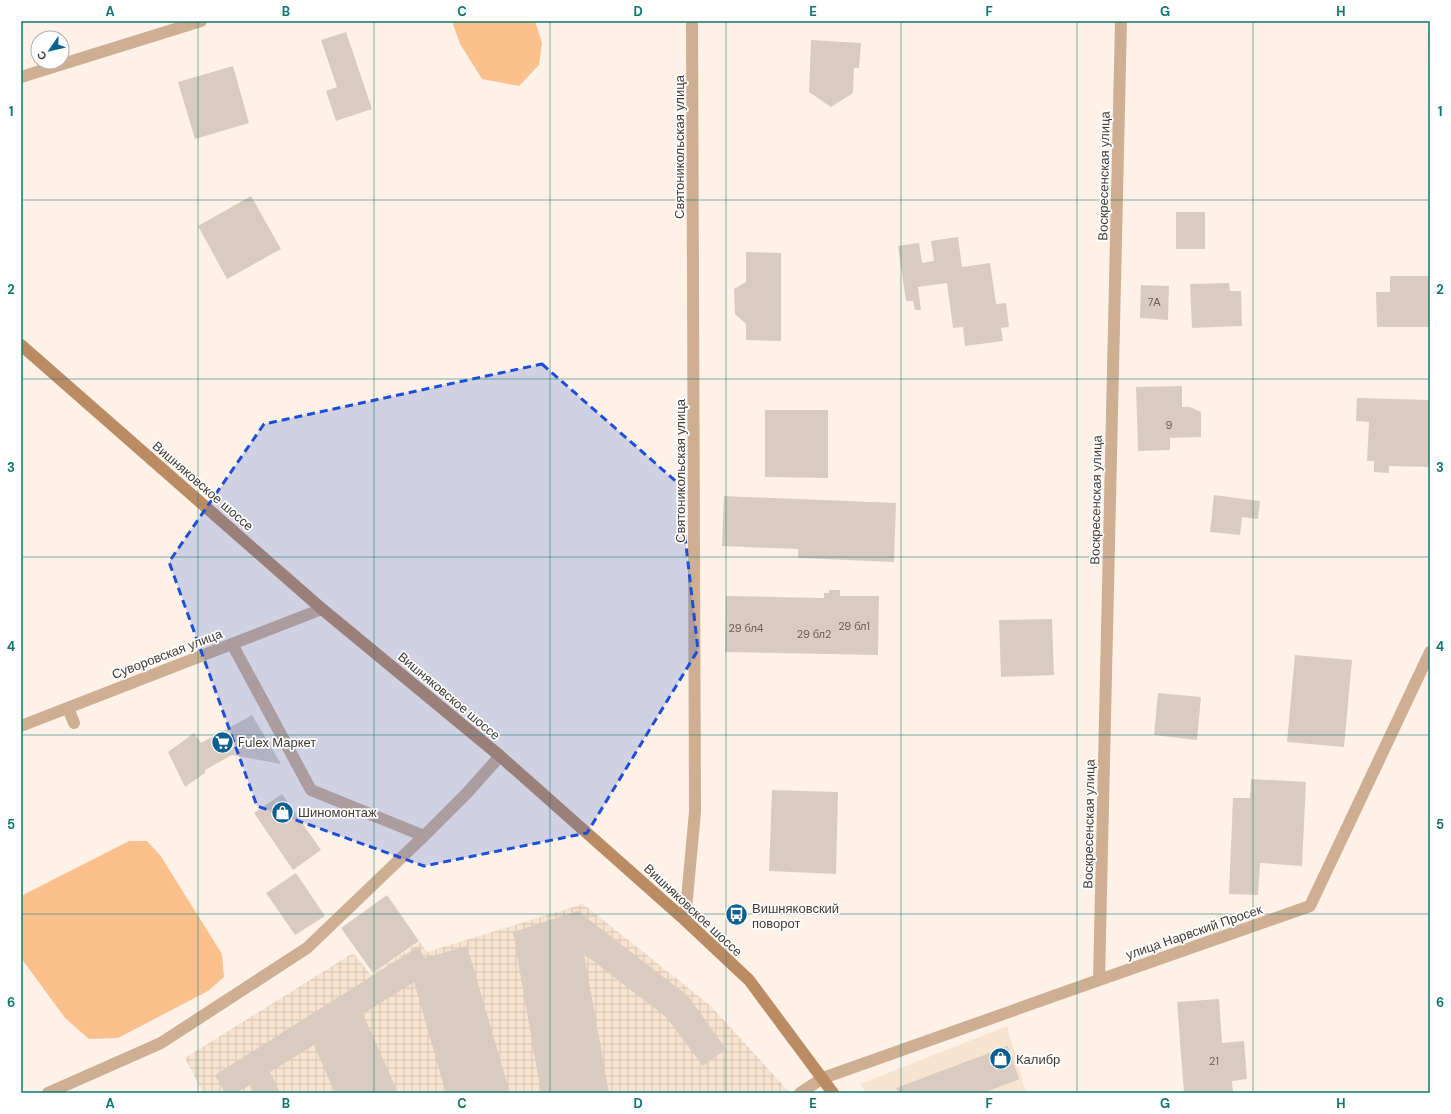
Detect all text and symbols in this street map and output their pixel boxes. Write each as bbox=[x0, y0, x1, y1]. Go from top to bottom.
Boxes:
text: A bbox=[105, 3, 115, 20]
text: B bbox=[282, 3, 290, 20]
text: C bbox=[457, 3, 467, 20]
text: D bbox=[633, 3, 643, 20]
text: E bbox=[809, 3, 817, 20]
text: F bbox=[985, 3, 993, 20]
text: G bbox=[1160, 3, 1170, 20]
text: H bbox=[1336, 3, 1346, 20]
north arrow bbox=[30, 30, 70, 70]
text: С bbox=[34, 48, 50, 63]
street label: Святоникольская улица bbox=[671, 74, 688, 219]
text: 1 bbox=[9, 103, 13, 120]
text: 1 bbox=[1438, 103, 1442, 120]
street label: Воскресенская улица bbox=[1094, 110, 1114, 241]
text: 2 bbox=[7, 281, 15, 298]
text: 2 bbox=[1436, 281, 1444, 298]
house number: 7А bbox=[1147, 295, 1161, 309]
street label: Святоникольская улица bbox=[672, 398, 689, 543]
house number: 9 bbox=[1166, 418, 1173, 432]
street label: Воскресенская улица bbox=[1086, 434, 1106, 565]
street label: Вишняковское шоссе bbox=[149, 437, 257, 535]
text: 3 bbox=[7, 459, 15, 476]
text: 3 bbox=[1436, 459, 1444, 476]
house number: 29 бл1 bbox=[838, 619, 870, 633]
house number: 29 бл4 bbox=[729, 621, 764, 635]
street label: Суворовская улица bbox=[109, 625, 225, 683]
house number: 29 бл2 bbox=[797, 627, 831, 641]
text: 4 bbox=[7, 638, 15, 655]
text: 4 bbox=[1436, 638, 1444, 655]
street label: Вишняковское шоссе bbox=[394, 648, 504, 744]
supermarket icon: Fulex Маркет bbox=[209, 729, 235, 755]
place label: Fulex Маркет bbox=[238, 734, 316, 751]
street label: Воскресенская улица bbox=[1079, 758, 1099, 889]
shop icon: Шиномонтаж bbox=[270, 799, 296, 825]
place label: Шиномонтаж bbox=[298, 804, 377, 821]
text: 5 bbox=[7, 816, 15, 833]
text: 5 bbox=[1436, 816, 1444, 833]
street label: Вишняковское шоссе bbox=[640, 860, 746, 960]
place label: Вишняковский поворот bbox=[752, 900, 839, 932]
street label: улица Нарвский Просек bbox=[1124, 901, 1265, 963]
bus stop icon: Вишняковский поворот bbox=[723, 902, 749, 928]
text: 6 bbox=[7, 994, 15, 1011]
text: 6 bbox=[1436, 994, 1444, 1011]
shop icon: Калибр bbox=[987, 1046, 1013, 1072]
place label: Калибр bbox=[1016, 1051, 1060, 1068]
house number: 21 bbox=[1209, 1054, 1219, 1068]
text: A bbox=[105, 1095, 115, 1112]
text: B bbox=[282, 1095, 290, 1112]
text: C bbox=[457, 1095, 467, 1112]
text: D bbox=[633, 1095, 643, 1112]
text: E bbox=[809, 1095, 817, 1112]
text: F bbox=[985, 1095, 993, 1112]
text: G bbox=[1160, 1095, 1170, 1112]
text: H bbox=[1336, 1095, 1346, 1112]

